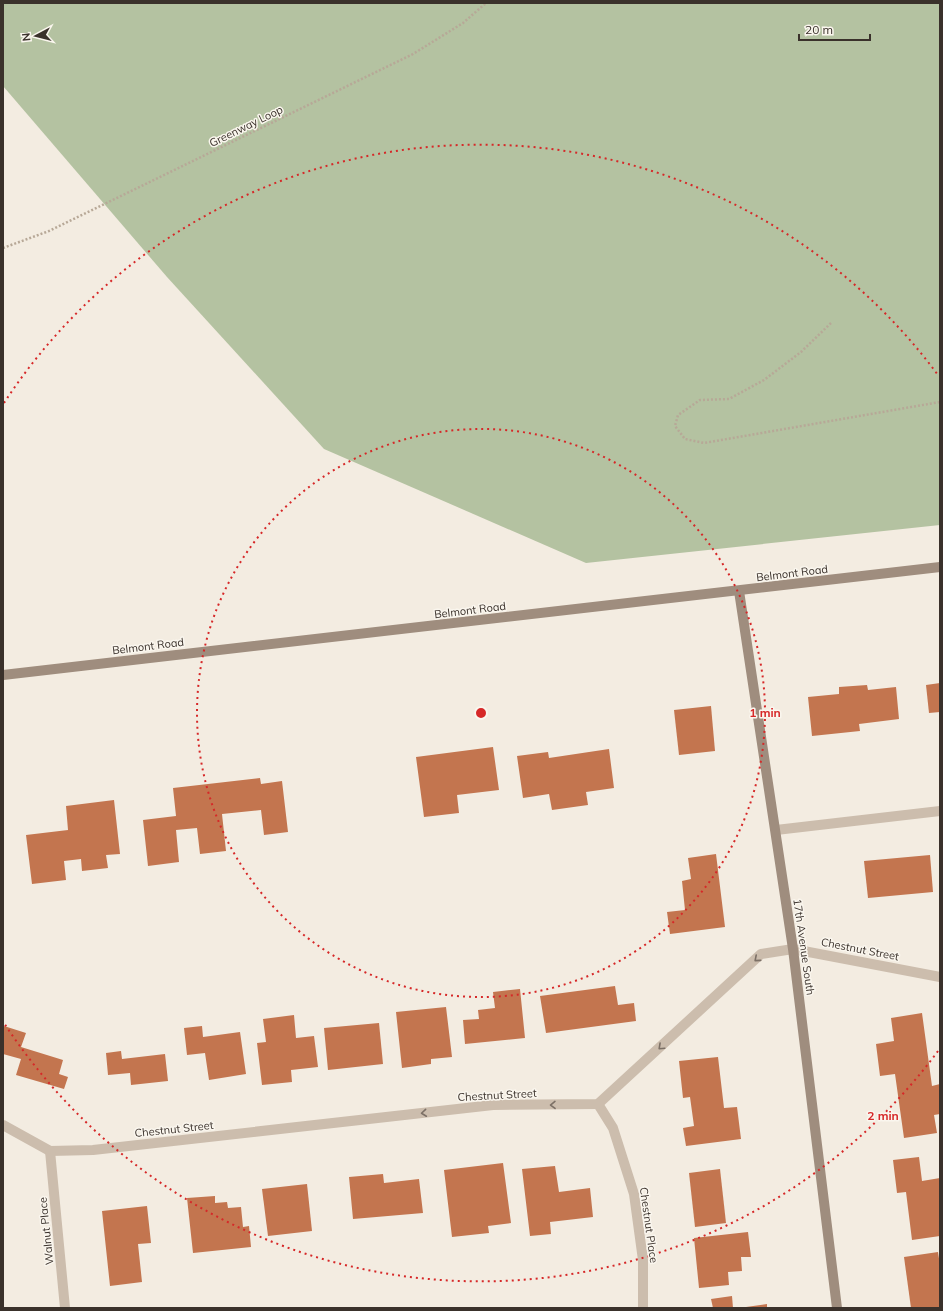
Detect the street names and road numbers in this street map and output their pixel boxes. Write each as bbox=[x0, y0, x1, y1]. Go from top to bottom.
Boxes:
street label: Greenway Loop bbox=[207, 102, 285, 150]
street label: Belmont Road bbox=[755, 562, 829, 584]
street label: Belmont Road bbox=[433, 599, 507, 621]
street label: Belmont Road bbox=[111, 635, 185, 657]
street label: 17th Avenue South bbox=[790, 898, 818, 996]
street label: Chestnut Street bbox=[820, 935, 900, 963]
street label: Chestnut Street bbox=[457, 1086, 537, 1104]
street label: Chestnut Street bbox=[134, 1118, 214, 1140]
street label: Chestnut Place bbox=[637, 1186, 661, 1264]
street label: Walnut Place bbox=[35, 1196, 57, 1266]

